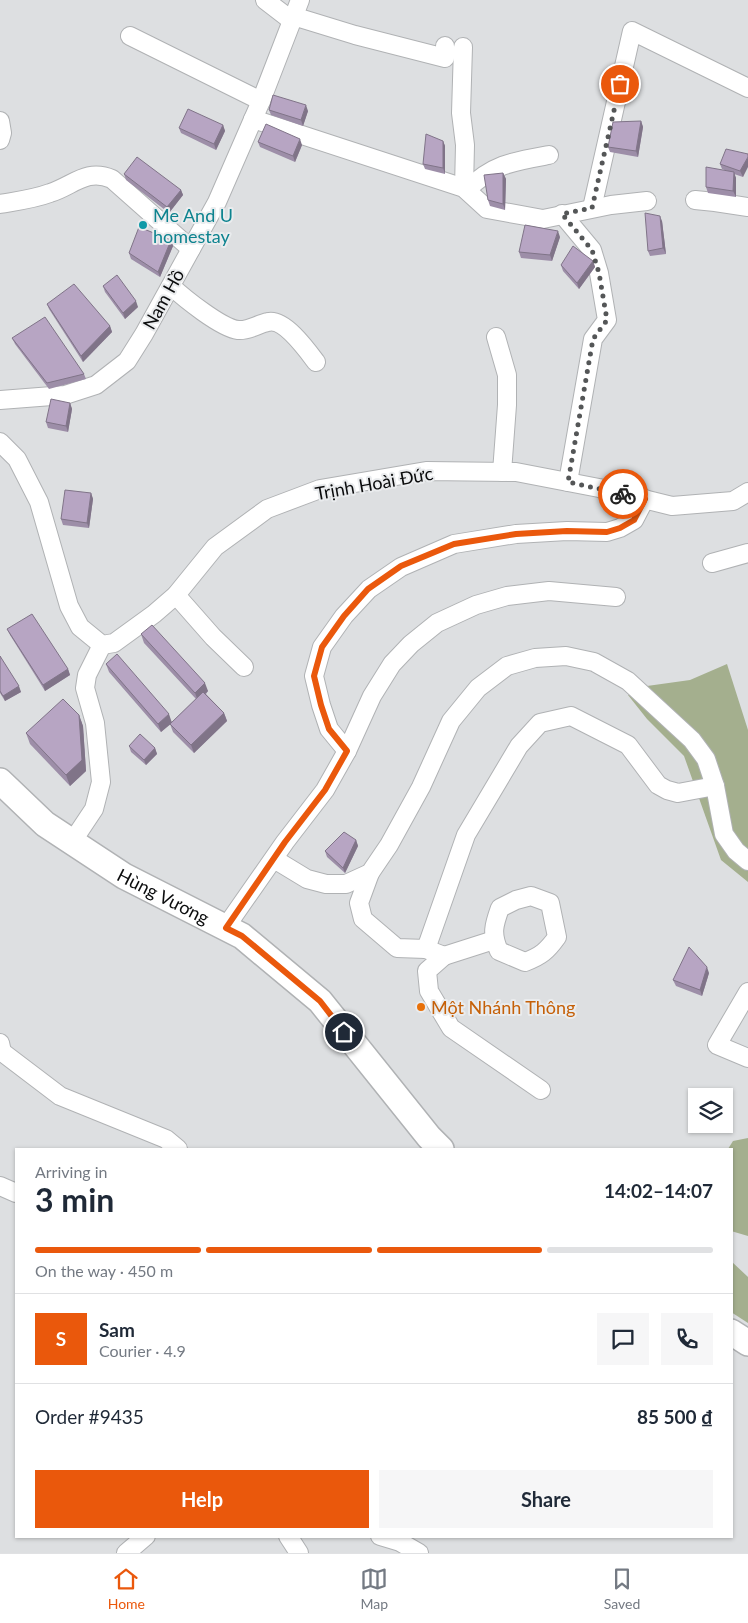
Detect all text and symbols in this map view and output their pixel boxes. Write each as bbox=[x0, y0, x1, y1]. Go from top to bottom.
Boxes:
pin bbox=[599, 63, 641, 105]
icon: bag bbox=[606, 70, 634, 98]
place label: Me And U homestay bbox=[153, 204, 233, 247]
marker: Me And U homestay bbox=[137, 219, 149, 231]
street label: Nam Hồ bbox=[137, 265, 189, 333]
street label: Trịnh Hoài Đức bbox=[313, 462, 435, 504]
courier bbox=[598, 469, 648, 519]
icon: bike bbox=[609, 480, 637, 508]
street label: Hùng Vương bbox=[114, 864, 213, 929]
place label: Một Nhánh Thông bbox=[431, 996, 575, 1018]
marker: Một Nhánh Thông bbox=[415, 1001, 427, 1013]
pin bbox=[323, 1011, 365, 1053]
icon: home bbox=[330, 1018, 358, 1046]
map controls bbox=[688, 1088, 733, 1133]
button: layers bbox=[688, 1088, 733, 1133]
text: Arriving in bbox=[35, 1162, 108, 1181]
text: 14:02–14:07 bbox=[604, 1179, 713, 1202]
text: 3 min bbox=[35, 1180, 114, 1219]
text: On the way · 450 m bbox=[35, 1261, 173, 1280]
button: chat bbox=[597, 1313, 649, 1365]
button: phone bbox=[661, 1313, 713, 1365]
text: Sam bbox=[99, 1318, 135, 1341]
text: S bbox=[56, 1327, 66, 1350]
text: Courier · 4.9 bbox=[99, 1341, 186, 1360]
text: Order #9435 bbox=[35, 1405, 144, 1428]
text: 85 500 ₫ bbox=[637, 1405, 713, 1428]
button: Help bbox=[35, 1470, 369, 1528]
button: Share bbox=[379, 1470, 713, 1528]
tab: Home bbox=[108, 1565, 145, 1612]
tab: Map bbox=[360, 1565, 388, 1612]
tab: Saved bbox=[604, 1565, 640, 1612]

